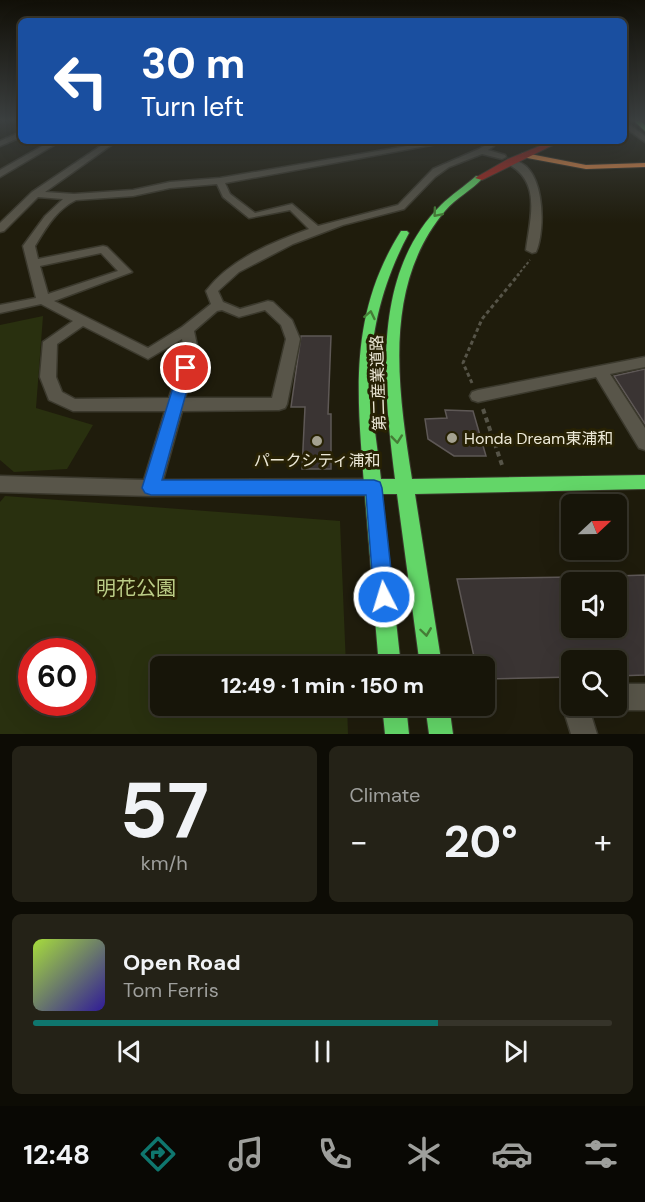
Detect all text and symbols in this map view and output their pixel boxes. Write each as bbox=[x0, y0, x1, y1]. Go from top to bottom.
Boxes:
text: 30 m bbox=[141, 36, 245, 91]
icon: left bbox=[42, 42, 120, 120]
text: Turn left bbox=[141, 89, 244, 124]
one-way arrow bbox=[434, 206, 445, 217]
one-way arrow bbox=[363, 310, 376, 320]
street label: 第二産業道路 bbox=[366, 335, 390, 431]
pin bbox=[160, 342, 211, 393]
icon: arrive bbox=[169, 351, 202, 384]
place label: Honda Dream東浦和 bbox=[464, 428, 613, 449]
marker: Honda Dream東浦和 bbox=[445, 431, 459, 445]
marker: パークシティ浦和 bbox=[310, 434, 324, 448]
one-way arrow bbox=[390, 434, 403, 444]
place label: パークシティ浦和 bbox=[253, 450, 381, 471]
north arrow bbox=[561, 494, 627, 560]
map controls bbox=[561, 494, 627, 716]
position arrow bbox=[352, 565, 416, 629]
button: sound bbox=[561, 572, 627, 638]
park label: 明花公園 bbox=[96, 575, 176, 601]
one-way arrow bbox=[420, 627, 432, 636]
speed limit sign: 60 bbox=[18, 638, 96, 716]
button: search bbox=[561, 650, 627, 716]
text: 12:49 · 1 min · 150 m bbox=[221, 671, 424, 700]
text: 57 bbox=[119, 760, 209, 861]
text: Climate bbox=[350, 782, 420, 808]
text: 20° bbox=[444, 812, 518, 871]
text: − bbox=[350, 820, 368, 863]
text: + bbox=[594, 820, 612, 863]
text: km/h bbox=[141, 850, 188, 876]
text: Open Road bbox=[123, 948, 241, 977]
text: Tom Ferris bbox=[123, 977, 219, 1003]
icon: previous bbox=[113, 1035, 146, 1068]
icon: pause bbox=[306, 1035, 339, 1068]
icon: next bbox=[499, 1035, 532, 1068]
icon: directions bbox=[137, 1133, 179, 1175]
icon: music bbox=[225, 1133, 267, 1175]
icon: phone bbox=[314, 1133, 356, 1175]
icon: climate bbox=[403, 1133, 445, 1175]
icon: car bbox=[491, 1133, 533, 1175]
icon: filters bbox=[580, 1133, 622, 1175]
text: 12:48 bbox=[23, 1137, 90, 1172]

